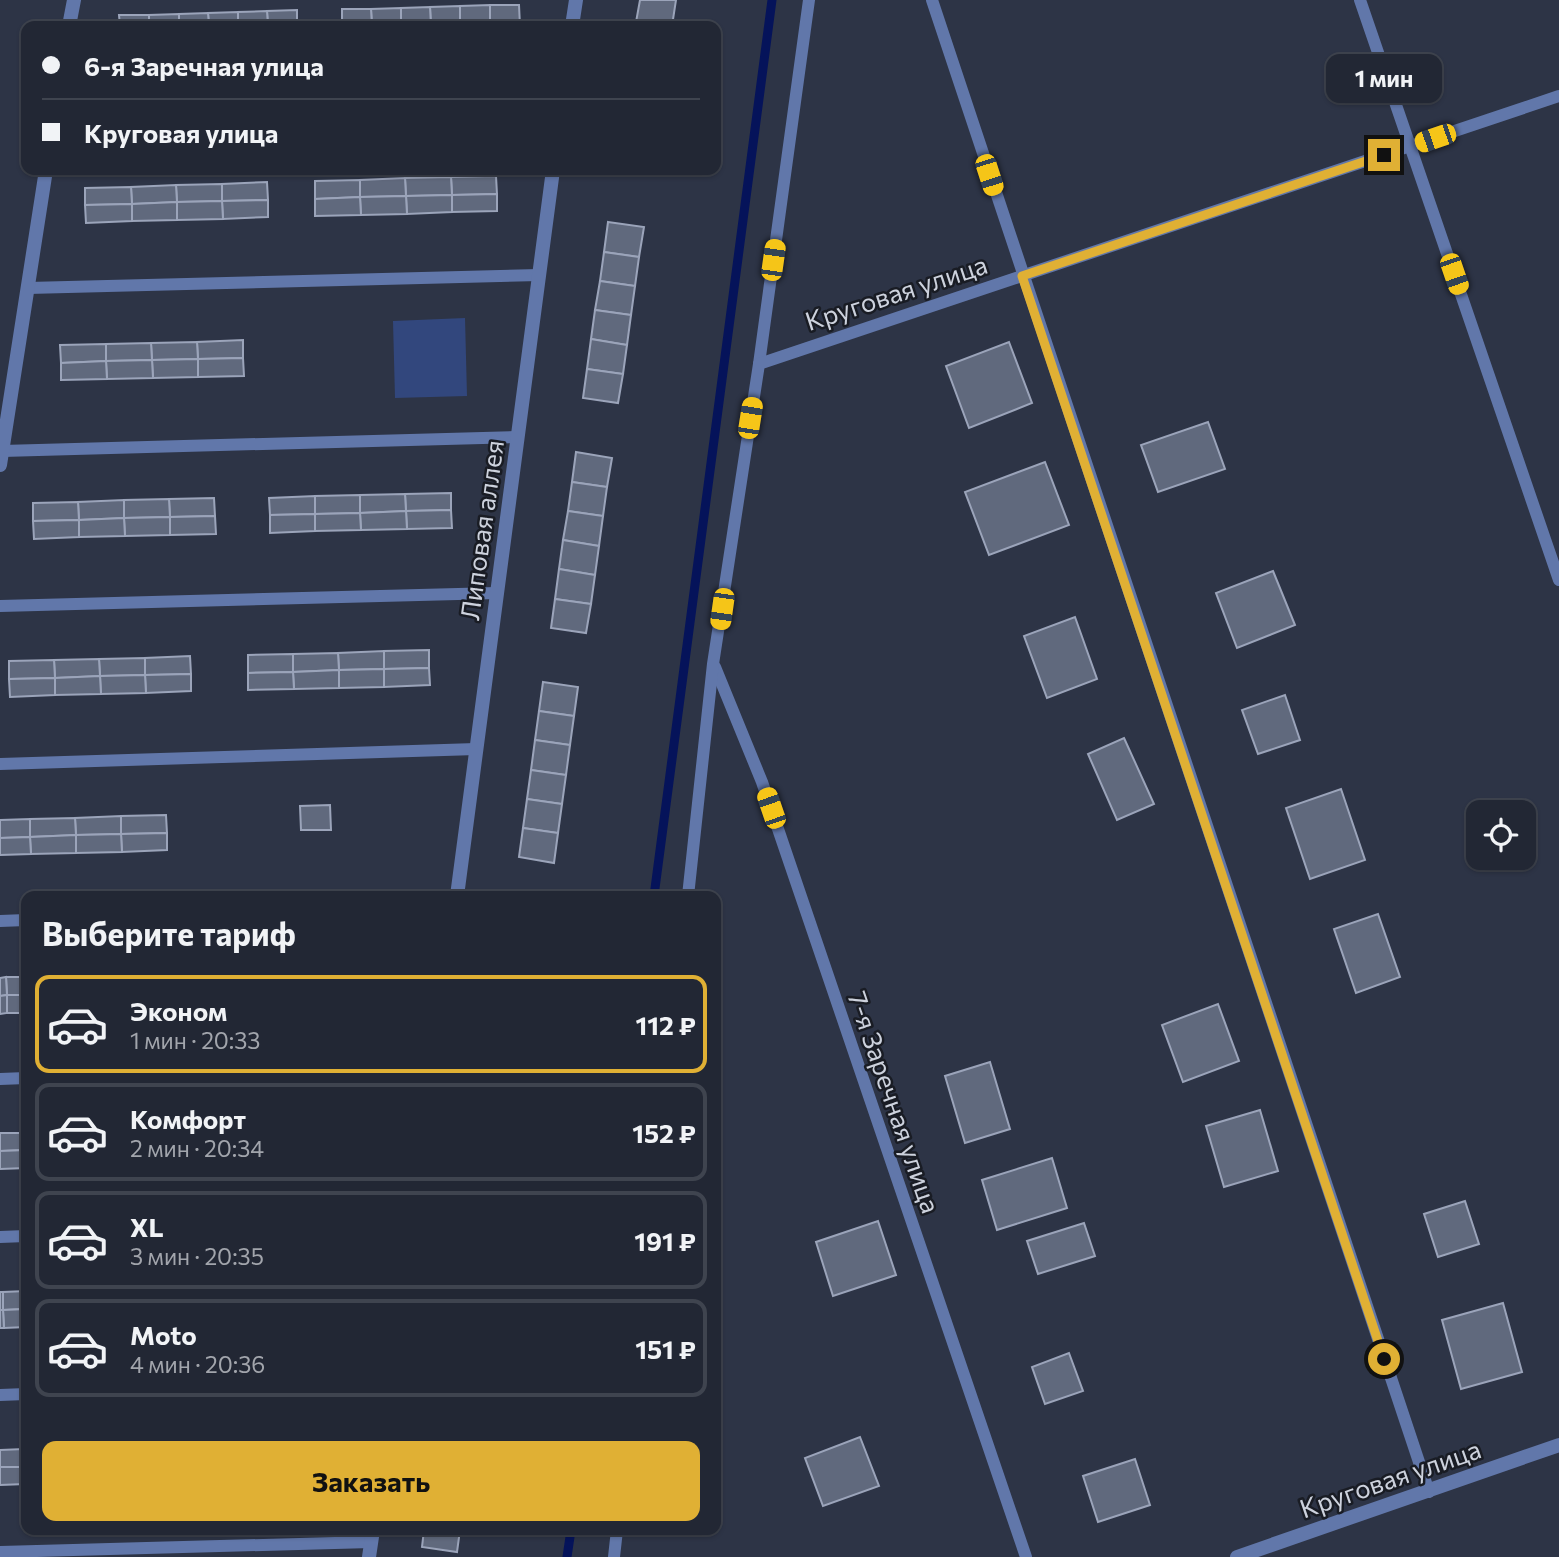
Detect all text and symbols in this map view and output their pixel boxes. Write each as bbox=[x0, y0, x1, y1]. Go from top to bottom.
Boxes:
text: 6-я Заречная улица bbox=[84, 50, 324, 81]
callout: 1 мин bbox=[1326, 54, 1442, 102]
text: 1 мин bbox=[1355, 64, 1413, 92]
text: Круговая улица bbox=[84, 117, 278, 148]
car bbox=[1412, 121, 1459, 155]
route end bbox=[1368, 139, 1400, 171]
car bbox=[973, 152, 1006, 198]
car bbox=[760, 238, 787, 282]
street label: Круговая улица bbox=[801, 248, 991, 336]
car bbox=[1438, 251, 1471, 297]
car bbox=[737, 396, 764, 440]
street label: Липовая аллея bbox=[453, 438, 509, 622]
car bbox=[709, 587, 736, 631]
car bbox=[755, 785, 788, 831]
map controls bbox=[1466, 800, 1536, 870]
button: locate bbox=[1466, 800, 1536, 870]
text: Выберите тариф bbox=[42, 913, 296, 953]
street label: 7-я Заречная улица bbox=[842, 987, 948, 1217]
icon: car bbox=[46, 993, 109, 1056]
text: Эконом bbox=[130, 995, 227, 1026]
text: 112 ₽ bbox=[636, 1009, 696, 1040]
text: 1 мин · 20:33 bbox=[130, 1026, 260, 1054]
icon: car bbox=[46, 1101, 109, 1164]
text: Комфорт bbox=[130, 1103, 246, 1134]
text: 152 ₽ bbox=[632, 1117, 696, 1148]
text: 2 мин · 20:34 bbox=[130, 1134, 264, 1162]
icon: car bbox=[46, 1209, 109, 1272]
text: XL bbox=[130, 1211, 164, 1242]
text: 191 ₽ bbox=[634, 1225, 696, 1256]
text: 3 мин · 20:35 bbox=[130, 1242, 264, 1270]
icon: car bbox=[46, 1317, 109, 1380]
text: Moto bbox=[130, 1319, 197, 1350]
text: 151 ₽ bbox=[635, 1333, 696, 1364]
route start bbox=[1368, 1343, 1400, 1375]
text: 4 мин · 20:36 bbox=[130, 1350, 265, 1378]
street label: Круговая улица bbox=[1295, 1432, 1485, 1524]
button: Заказать bbox=[42, 1441, 700, 1521]

